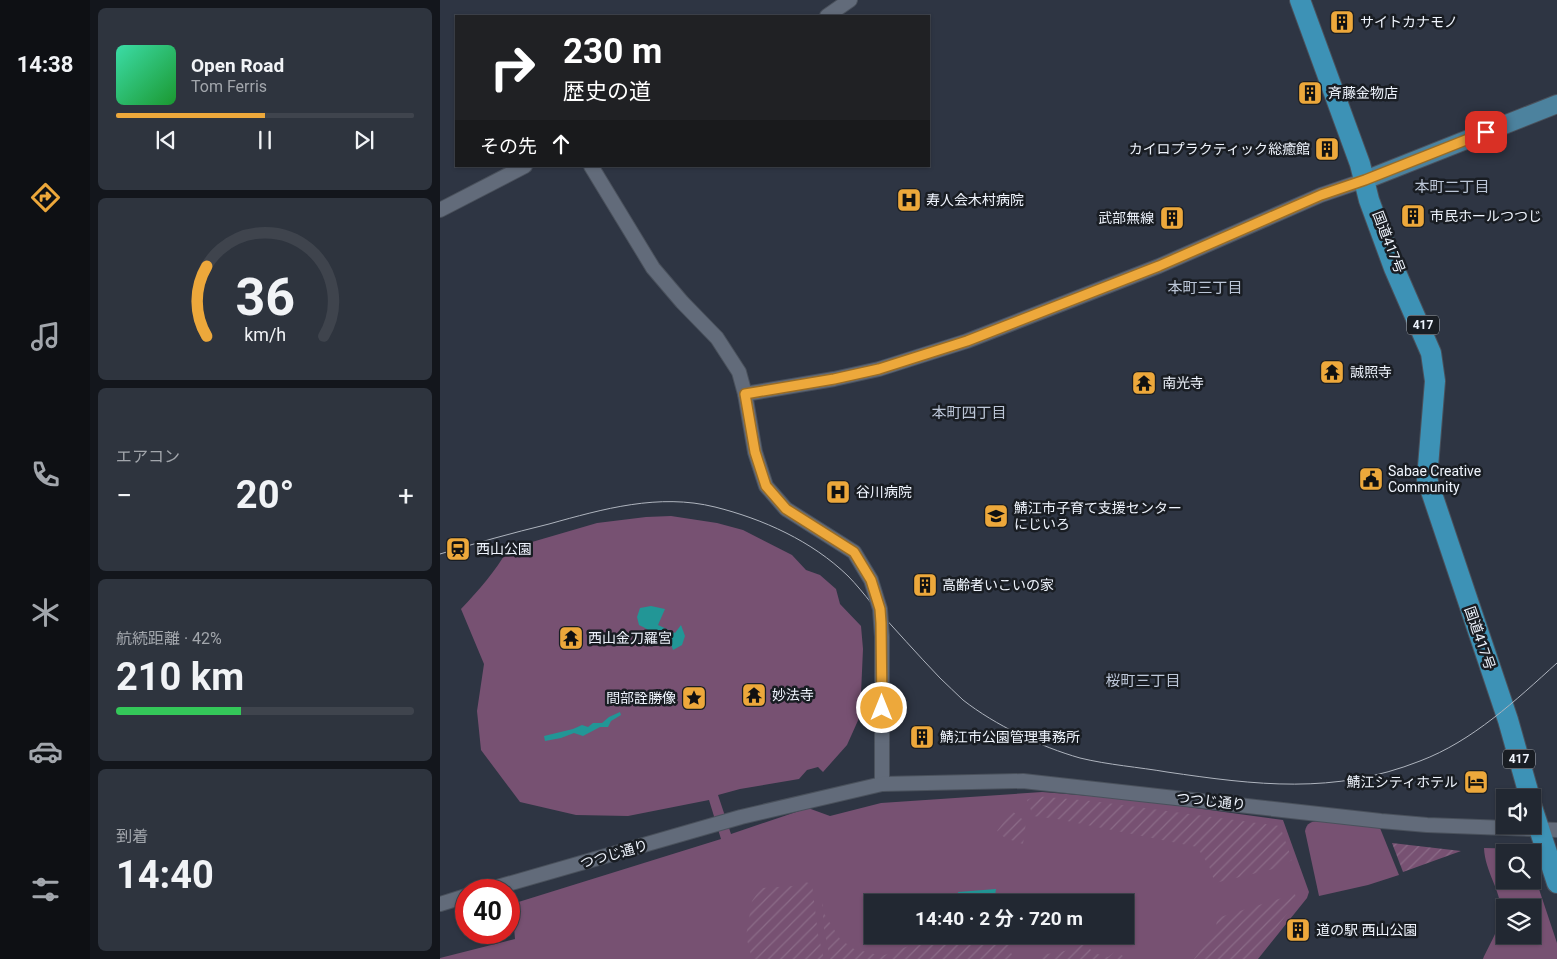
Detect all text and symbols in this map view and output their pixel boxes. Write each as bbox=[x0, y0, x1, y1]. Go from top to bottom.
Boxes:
building icon: サイトカナモノ bbox=[1329, 9, 1355, 35]
place label: サイトカナモノ bbox=[1360, 14, 1458, 30]
text: 230 m bbox=[563, 31, 662, 72]
icon: right bbox=[480, 35, 545, 100]
text: 14:38 bbox=[17, 52, 73, 77]
text: Open Road bbox=[191, 54, 284, 77]
text: Tom Ferris bbox=[191, 77, 267, 96]
text: 歴史の道 bbox=[563, 79, 651, 104]
building icon: 斉藤金物店 bbox=[1297, 80, 1323, 106]
place label: 斉藤金物店 bbox=[1328, 85, 1398, 101]
pin bbox=[1465, 111, 1507, 153]
icon: arrive bbox=[1472, 118, 1500, 146]
icon: previous bbox=[152, 126, 180, 154]
icon: pause bbox=[251, 126, 279, 154]
icon: next bbox=[350, 126, 378, 154]
icon: ahead bbox=[547, 130, 575, 158]
text: その先 bbox=[480, 135, 537, 158]
building icon: カイロプラクティック総癒館 bbox=[1314, 136, 1340, 162]
place label: カイロプラクティック総癒館 bbox=[1129, 141, 1310, 157]
district label: 本町二丁目 bbox=[1414, 178, 1490, 196]
icon: directions bbox=[28, 180, 63, 215]
hospital icon: 寿人会木村病院 bbox=[896, 187, 922, 213]
place label: 寿人会木村病院 bbox=[926, 192, 1024, 208]
building icon: 市民ホールつつじ bbox=[1400, 203, 1426, 229]
building icon: 武部無線 bbox=[1159, 205, 1185, 231]
place label: 市民ホールつつじ bbox=[1430, 208, 1542, 224]
street label: 国道417号 bbox=[1370, 209, 1408, 275]
place label: 武部無線 bbox=[1098, 210, 1154, 226]
text: 36 bbox=[235, 267, 295, 328]
district label: 本町三丁目 bbox=[1167, 279, 1243, 297]
road number: 417 bbox=[1407, 316, 1439, 334]
icon: music bbox=[28, 319, 63, 354]
text: km/h bbox=[244, 324, 286, 345]
temple icon: 誠照寺 bbox=[1319, 359, 1345, 385]
place label: 誠照寺 bbox=[1350, 364, 1392, 380]
temple icon: 南光寺 bbox=[1131, 370, 1157, 396]
place label: 南光寺 bbox=[1162, 375, 1204, 391]
district label: 本町四丁目 bbox=[931, 404, 1007, 422]
text: エアコン bbox=[116, 447, 180, 466]
icon: phone bbox=[28, 457, 63, 492]
place label: Sabae Creative Community bbox=[1388, 463, 1481, 495]
public building icon: Sabae Creative Community bbox=[1358, 466, 1384, 492]
text: 20° bbox=[236, 473, 294, 517]
text: − bbox=[116, 479, 132, 512]
text: + bbox=[398, 479, 414, 512]
hospital icon: 谷川病院 bbox=[825, 479, 851, 505]
place label: 谷川病院 bbox=[856, 484, 912, 500]
place label: 鯖江市子育て支援センター にじいろ bbox=[1014, 500, 1182, 532]
school or university icon: 鯖江市子育て支援センター にじいろ bbox=[983, 503, 1009, 529]
station icon: 西山公園 bbox=[445, 536, 471, 562]
place label: 西山公園 bbox=[476, 541, 532, 557]
building icon: 高齢者いこいの家 bbox=[912, 572, 938, 598]
place label: 高齢者いこいの家 bbox=[942, 577, 1054, 593]
icon: climate bbox=[28, 595, 63, 630]
street label: 国道417号 bbox=[1462, 604, 1498, 672]
temple icon: 西山金刀羅宮 bbox=[558, 625, 584, 651]
text: 航続距離 · 42% bbox=[116, 629, 222, 648]
place label: 西山金刀羅宮 bbox=[588, 630, 672, 646]
text: 210 km bbox=[116, 655, 244, 699]
district label: 桜町三丁目 bbox=[1105, 672, 1181, 690]
position arrow bbox=[855, 681, 907, 733]
temple icon: 妙法寺 bbox=[741, 682, 767, 708]
place icon: 間部詮勝像 bbox=[681, 685, 707, 711]
place label: 妙法寺 bbox=[772, 687, 814, 703]
place label: 間部詮勝像 bbox=[606, 690, 676, 706]
building icon: 鯖江市公園管理事務所 bbox=[909, 724, 935, 750]
place label: 鯖江市公園管理事務所 bbox=[940, 729, 1080, 745]
icon: car bbox=[28, 734, 63, 769]
road number: 417 bbox=[1503, 750, 1535, 769]
hotel icon: 鯖江シティホテル bbox=[1463, 769, 1489, 795]
place label: 鯖江シティホテル bbox=[1347, 774, 1458, 790]
street label: つつじ通り bbox=[1175, 789, 1247, 813]
map controls bbox=[1496, 789, 1541, 944]
button: sound bbox=[1496, 789, 1541, 834]
text: 到着 bbox=[116, 827, 148, 846]
street label: つつじ通り bbox=[578, 837, 650, 871]
button: search bbox=[1496, 844, 1541, 889]
text: 14:40 bbox=[116, 853, 214, 897]
icon: filters bbox=[28, 872, 63, 907]
speed limit sign: 40 bbox=[455, 879, 520, 944]
button: layers bbox=[1496, 899, 1541, 944]
text: 14:40 · 2 分 · 720 m bbox=[915, 907, 1083, 930]
building icon: 道の駅 西山公園 bbox=[1285, 917, 1311, 943]
place label: 道の駅 西山公園 bbox=[1316, 922, 1417, 938]

